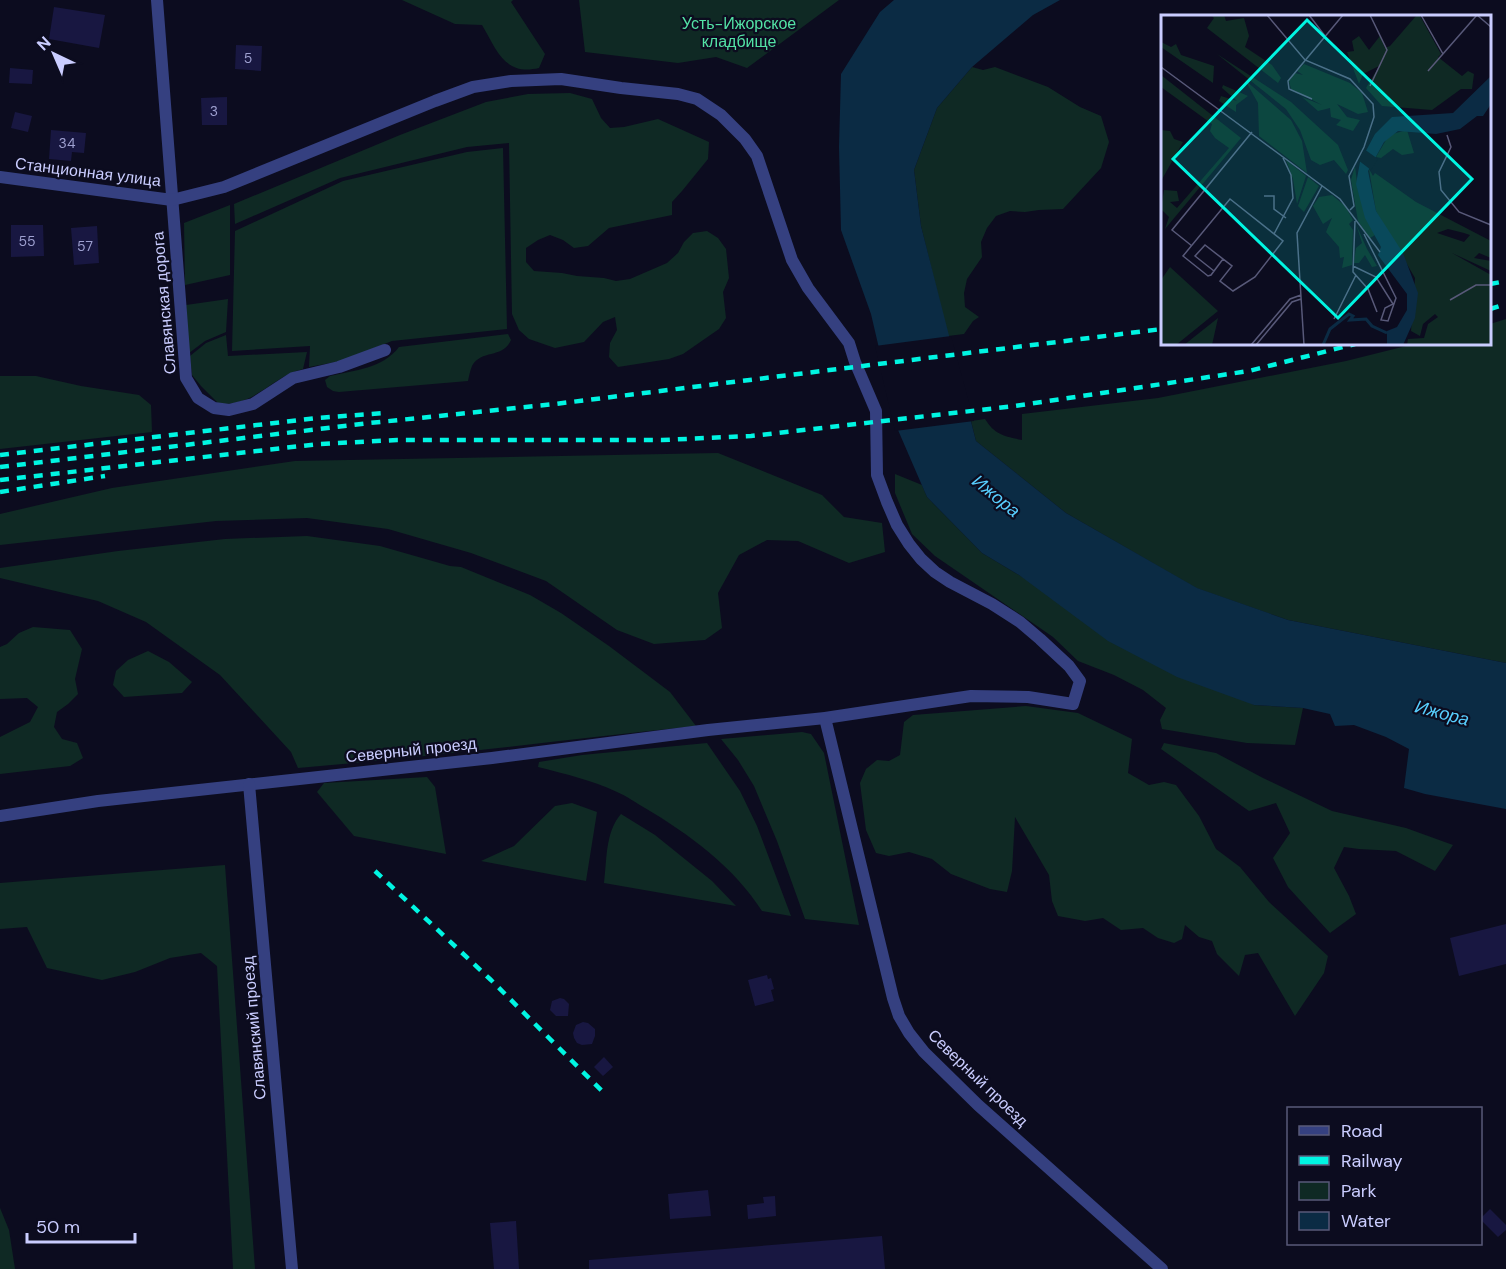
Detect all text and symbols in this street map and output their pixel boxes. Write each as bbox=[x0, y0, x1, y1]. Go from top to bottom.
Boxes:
park label: Усть-Ижорское кладбище bbox=[682, 13, 796, 52]
inset map bbox=[1161, 15, 1491, 345]
north arrow bbox=[24, 24, 84, 84]
text: N bbox=[32, 32, 55, 55]
house number: 5 bbox=[244, 49, 252, 67]
house number: 3 bbox=[210, 102, 218, 120]
house number: 34 bbox=[59, 134, 76, 152]
street label: Станционная улица bbox=[14, 153, 162, 191]
street label: Славянская дорога bbox=[147, 231, 181, 375]
house number: 55 bbox=[18, 232, 36, 250]
house number: 57 bbox=[77, 237, 93, 255]
water label: Ижора bbox=[967, 469, 1025, 523]
water label: Ижора bbox=[1412, 694, 1472, 732]
street label: Северный проезд bbox=[345, 733, 478, 767]
street label: Славянский проезд bbox=[237, 955, 271, 1101]
street label: Северный проезд bbox=[923, 1025, 1033, 1132]
legend bbox=[1287, 1107, 1482, 1245]
text: Road bbox=[1341, 1119, 1383, 1143]
text: Railway bbox=[1341, 1149, 1403, 1173]
text: Park bbox=[1341, 1179, 1377, 1203]
scale bar bbox=[27, 1206, 135, 1244]
text: Water bbox=[1341, 1209, 1391, 1233]
text: 50 m bbox=[36, 1215, 80, 1239]

